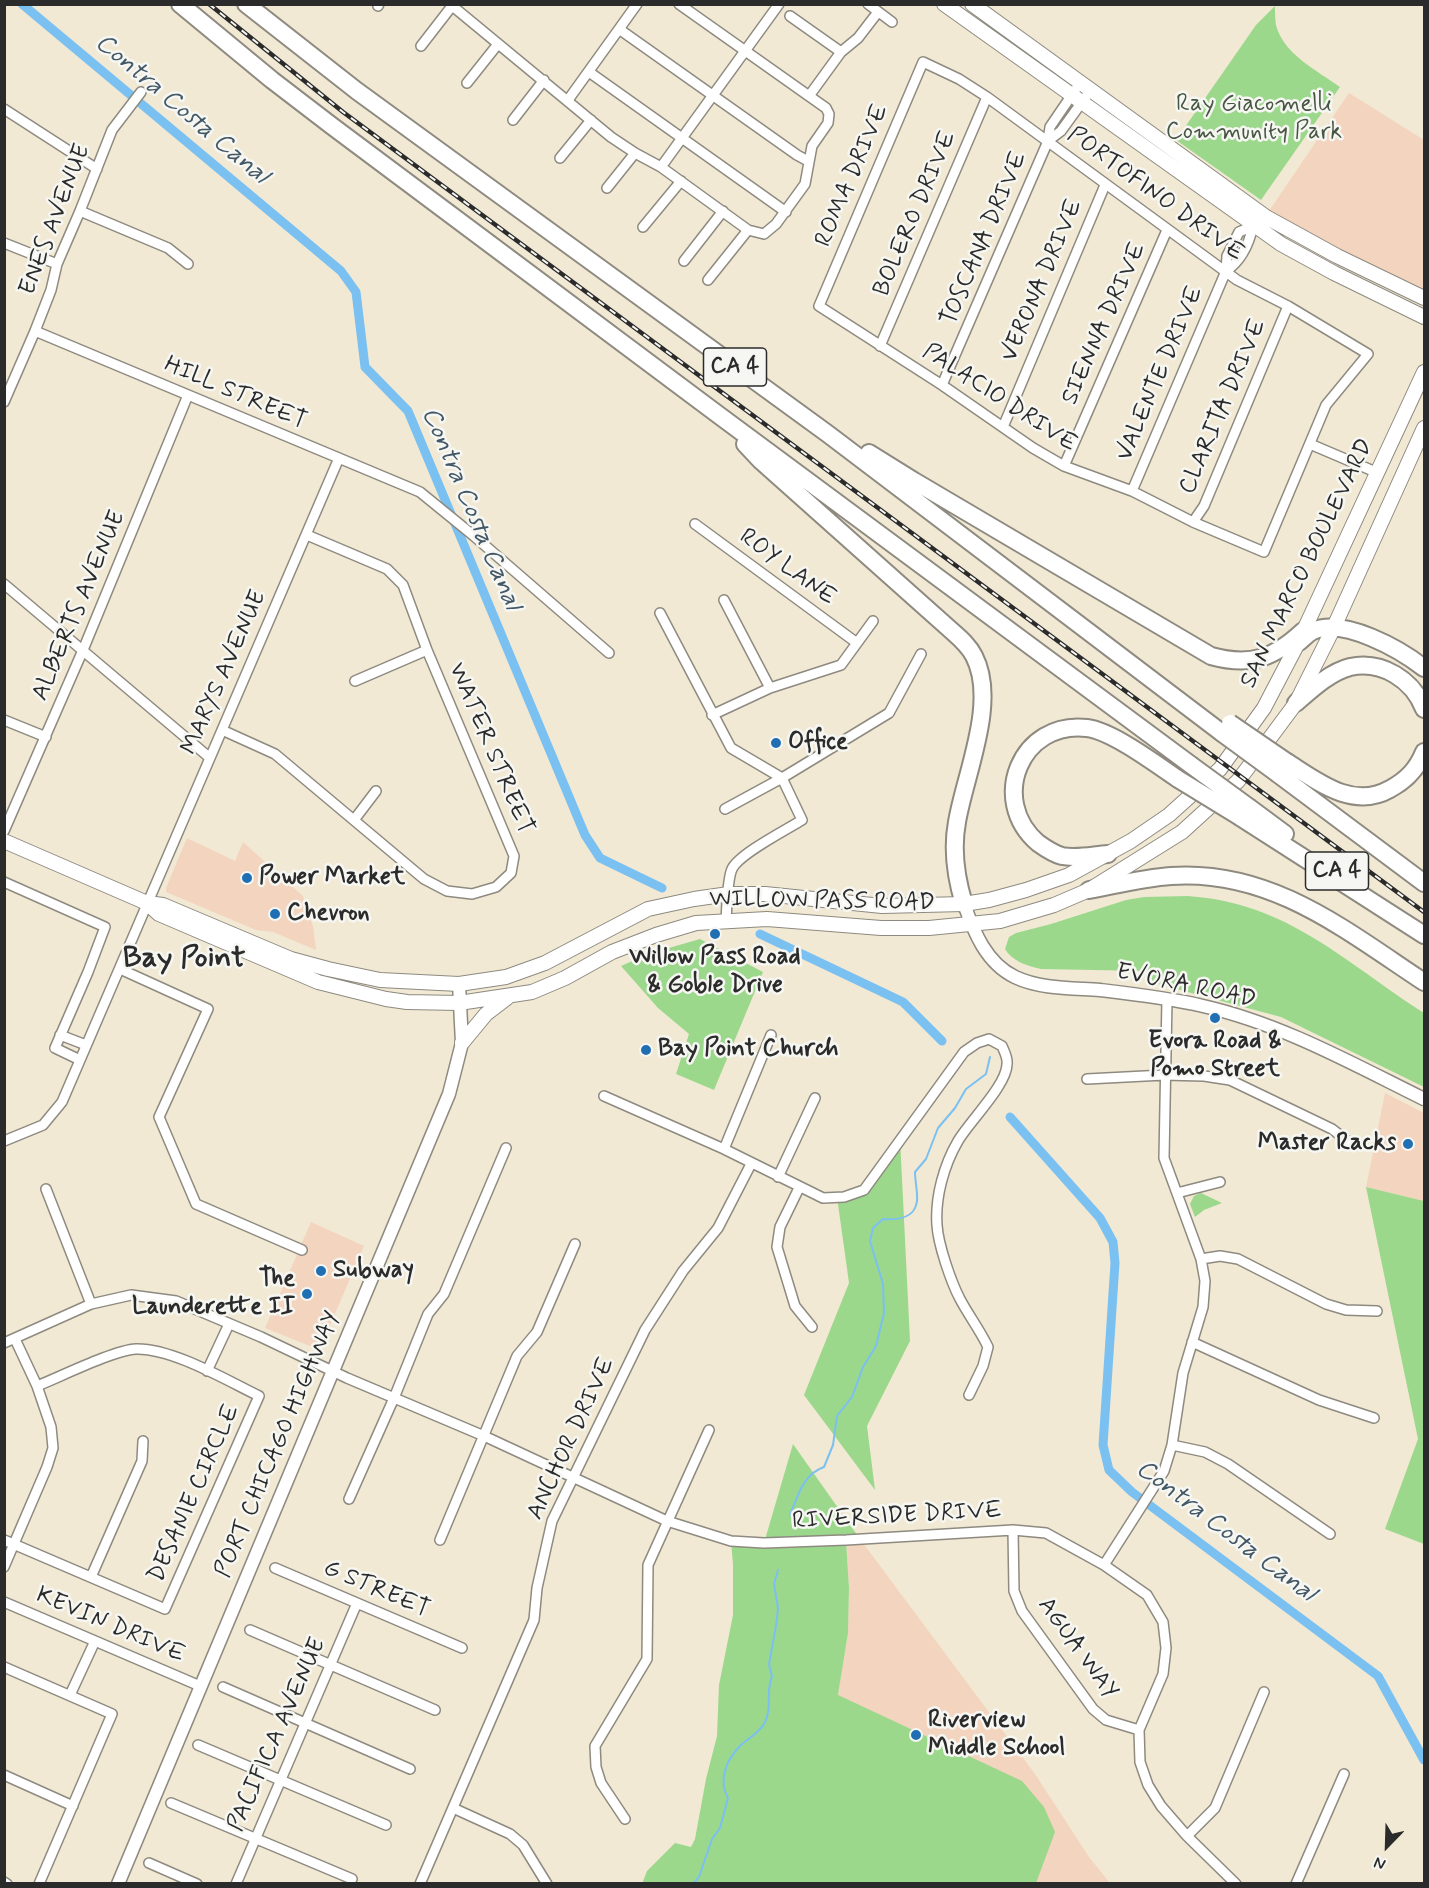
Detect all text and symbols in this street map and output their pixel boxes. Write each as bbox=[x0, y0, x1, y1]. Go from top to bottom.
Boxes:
water label: Contra Costa Canal bbox=[88, 28, 274, 192]
park label: Ray Giacomelli Community Park bbox=[1166, 91, 1342, 147]
street label: ROMA DRIVE bbox=[810, 100, 896, 252]
street label: PORTOFINO DRIVE bbox=[1061, 121, 1249, 269]
street label: BOLERO DRIVE bbox=[868, 127, 964, 301]
street label: ENES AVENUE bbox=[14, 141, 98, 299]
street label: TOSCANA DRIVE bbox=[935, 148, 1035, 330]
street label: VERONA DRIVE bbox=[996, 196, 1090, 366]
street label: SIENNA DRIVE bbox=[1056, 239, 1154, 409]
street label: VALENTE DRIVE bbox=[1111, 282, 1211, 466]
street label: CLARITA DRIVE bbox=[1174, 315, 1274, 499]
street label: PALACIO DRIVE bbox=[916, 338, 1082, 460]
road number: CA 4 bbox=[704, 348, 766, 386]
street label: HILL STREET bbox=[159, 351, 311, 437]
water label: Contra Costa Canal bbox=[413, 403, 527, 615]
street label: SAN MARCO BOULEVARD bbox=[1235, 435, 1381, 693]
street label: ALBERTS AVENUE bbox=[27, 507, 133, 705]
street label: ROY LANE bbox=[733, 523, 841, 613]
street label: MARYS AVENUE bbox=[176, 586, 274, 760]
street label: WATER STREET bbox=[441, 659, 539, 839]
place label: Office bbox=[788, 729, 848, 757]
marker: Office bbox=[769, 736, 783, 750]
road number: CA 4 bbox=[1306, 852, 1368, 890]
place label: Power Market bbox=[259, 864, 405, 892]
marker: Power Market bbox=[240, 871, 254, 885]
street label: WILLOW PASS ROAD bbox=[709, 886, 935, 918]
place label: Chevron bbox=[287, 900, 370, 928]
marker: Chevron bbox=[268, 907, 282, 921]
marker: Willow Pass Road & Goble Drive bbox=[708, 927, 722, 941]
district label: Bay Point bbox=[123, 942, 245, 978]
place label: Willow Pass Road & Goble Drive bbox=[629, 944, 801, 1000]
street label: EVORA ROAD bbox=[1114, 958, 1258, 1016]
marker: Evora Road & Pomo Street bbox=[1208, 1011, 1222, 1025]
place label: Evora Road & Pomo Street bbox=[1148, 1028, 1282, 1084]
place label: Bay Point Church bbox=[658, 1036, 839, 1064]
marker: Bay Point Church bbox=[639, 1043, 653, 1057]
place label: Master Racks bbox=[1258, 1130, 1396, 1158]
marker: Master Racks bbox=[1401, 1137, 1415, 1151]
place label: Subway bbox=[333, 1257, 414, 1285]
marker: Subway bbox=[314, 1264, 328, 1278]
place label: The Launderette II bbox=[132, 1266, 295, 1322]
marker: The Launderette II bbox=[300, 1287, 314, 1301]
street label: PORT CHICAGO HIGHWAY bbox=[210, 1308, 348, 1582]
street label: ANCHOR DRIVE bbox=[522, 1353, 622, 1525]
street label: DESANIE CIRCLE bbox=[143, 1401, 247, 1587]
water label: Contra Costa Canal bbox=[1129, 1454, 1321, 1610]
street label: RIVERSIDE DRIVE bbox=[791, 1497, 1003, 1537]
street label: G STREET bbox=[318, 1555, 434, 1625]
street label: KEVIN DRIVE bbox=[31, 1582, 189, 1670]
street label: AGUA WAY bbox=[1030, 1592, 1124, 1706]
street label: PACIFICA AVENUE bbox=[222, 1634, 334, 1836]
place label: Riverview Middle School bbox=[928, 1707, 1065, 1763]
marker: Riverview Middle School bbox=[909, 1728, 923, 1742]
north arrow bbox=[1357, 1816, 1417, 1876]
text: N bbox=[1371, 1851, 1389, 1875]

